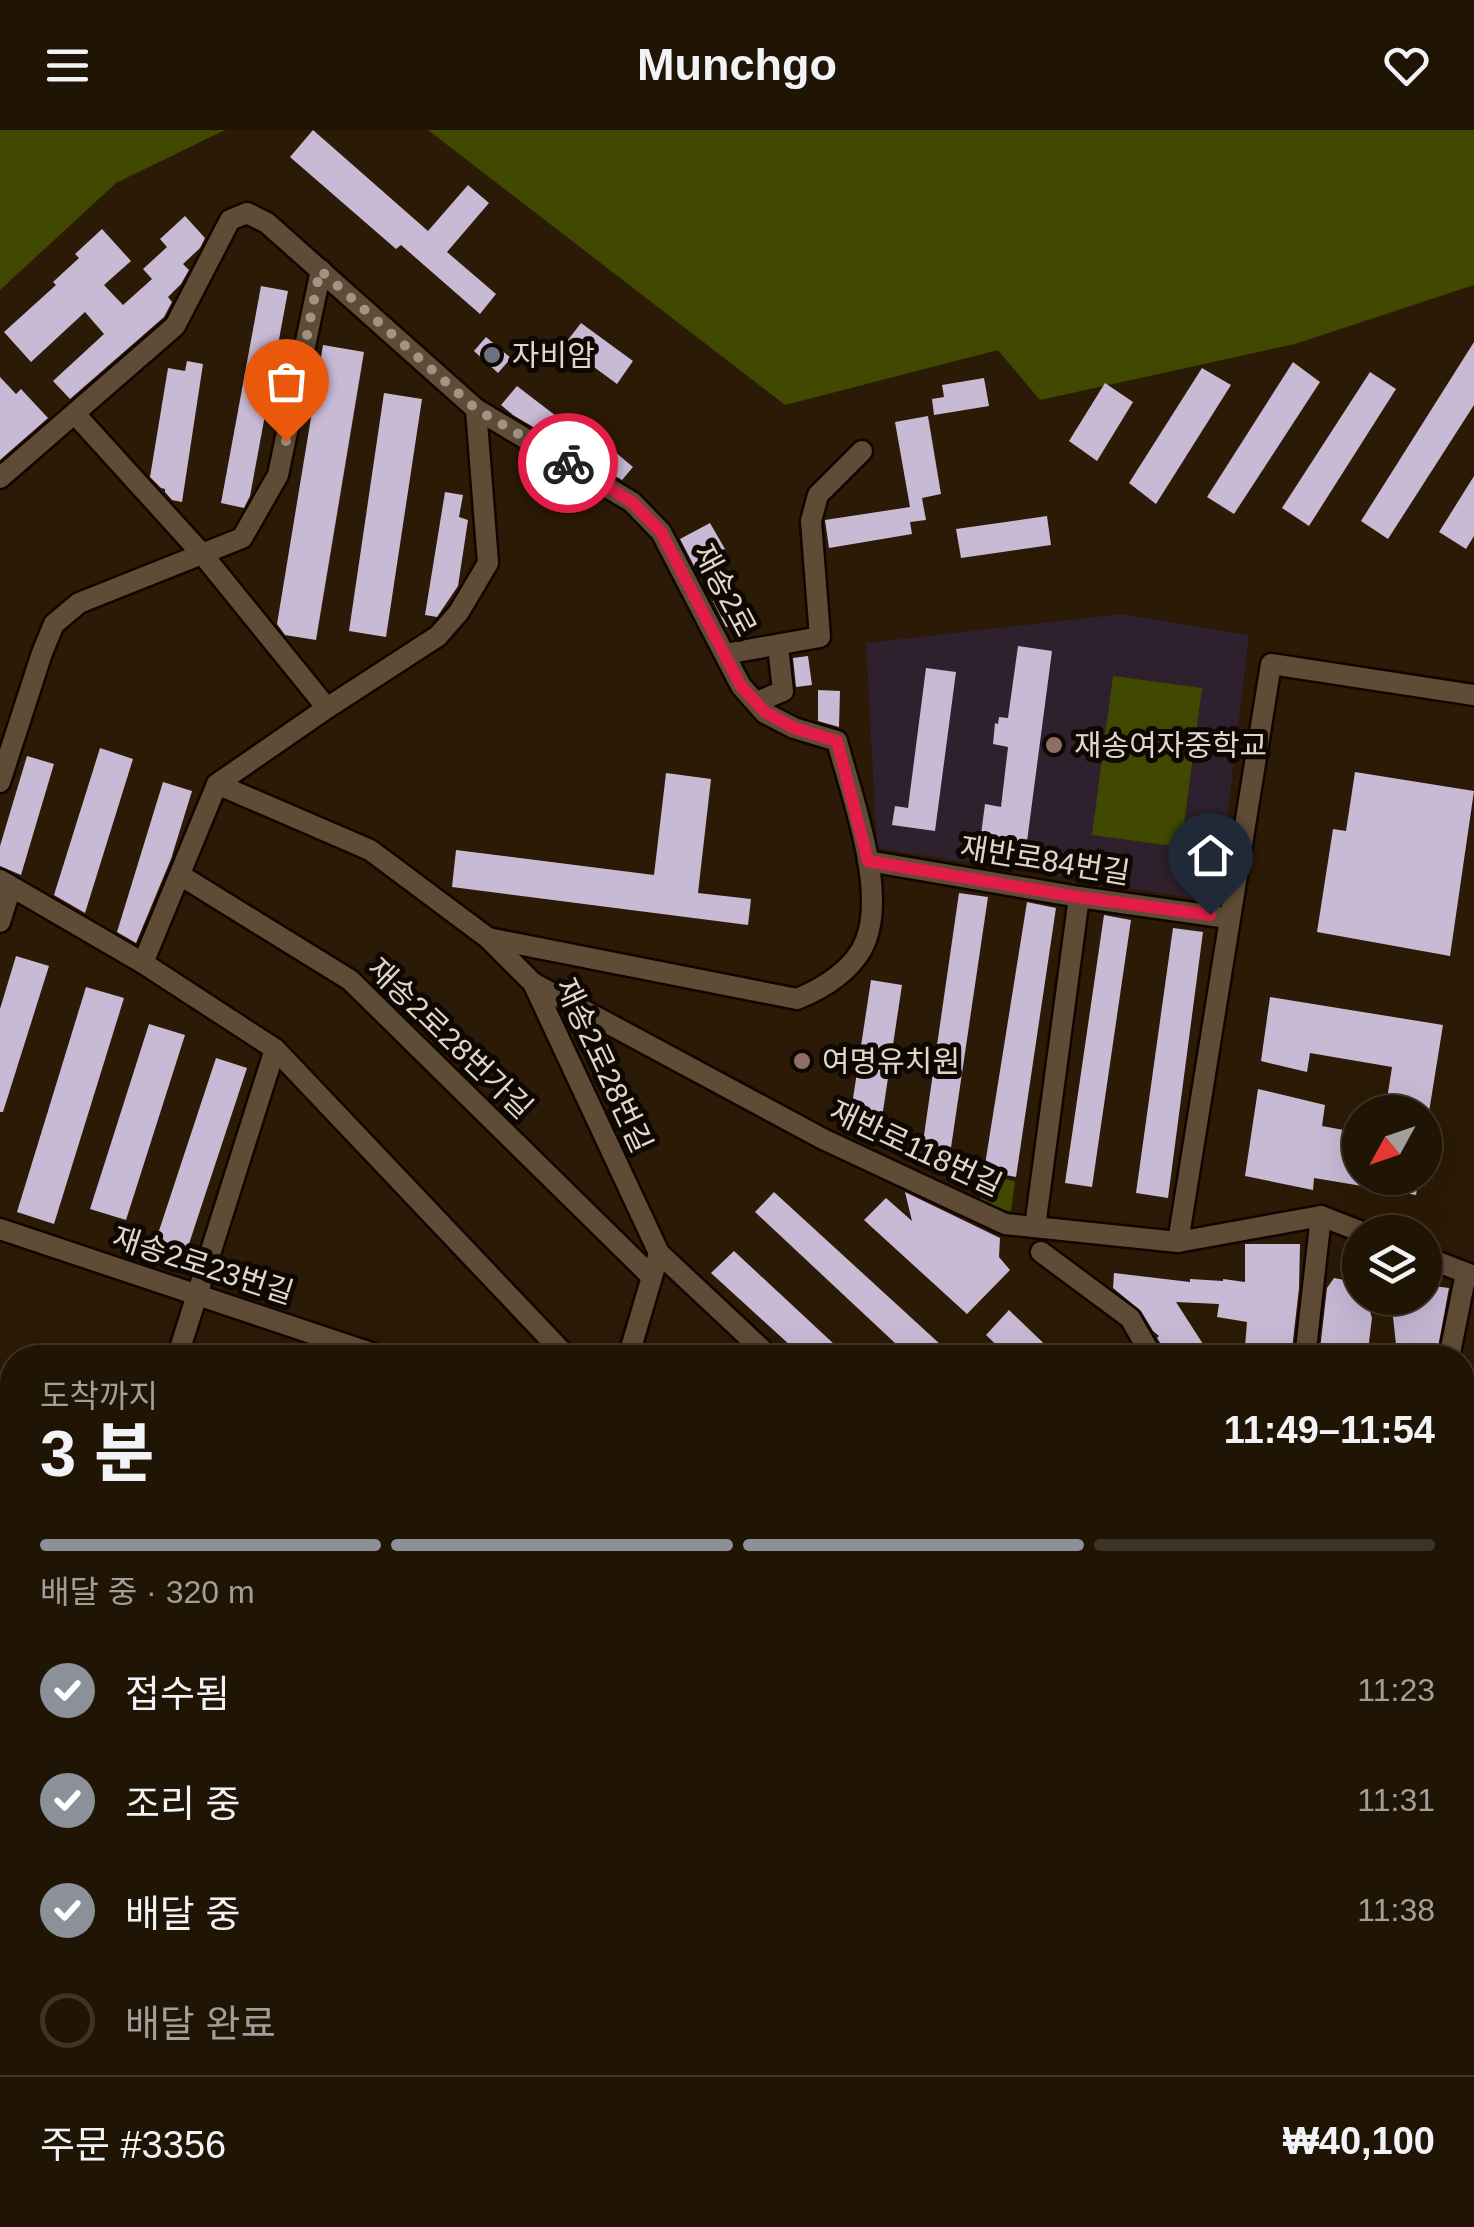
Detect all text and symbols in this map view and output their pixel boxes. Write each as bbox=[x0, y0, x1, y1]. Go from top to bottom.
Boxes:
icon: menu bbox=[40, 38, 95, 93]
icon: heart bbox=[1379, 38, 1434, 93]
text: Munchgo bbox=[637, 39, 837, 90]
pin bbox=[244, 339, 329, 442]
place label: 자비암 bbox=[512, 339, 595, 372]
marker: 자비암 bbox=[481, 344, 503, 366]
icon: bag bbox=[259, 354, 314, 409]
courier bbox=[518, 413, 618, 513]
icon: bike bbox=[541, 436, 596, 491]
street label: 재송2로 bbox=[687, 538, 763, 642]
place label: 재송여자중학교 bbox=[1074, 729, 1267, 762]
marker: 재송여자중학교 bbox=[1043, 734, 1065, 756]
pin bbox=[1168, 813, 1253, 916]
icon: home bbox=[1183, 828, 1238, 883]
street label: 재반로84번길 bbox=[958, 830, 1132, 890]
street label: 재송2로28번가길 bbox=[361, 951, 539, 1125]
street label: 재송2로28번길 bbox=[549, 973, 659, 1157]
place label: 여명유치원 bbox=[822, 1045, 960, 1078]
marker: 여명유치원 bbox=[791, 1050, 813, 1072]
street label: 재반로118번길 bbox=[825, 1094, 1007, 1202]
north arrow bbox=[1342, 1095, 1442, 1195]
map controls bbox=[1342, 1095, 1442, 1315]
button: layers bbox=[1342, 1215, 1442, 1315]
street label: 재송2로23번길 bbox=[108, 1220, 298, 1310]
text: 도착까지 bbox=[40, 1378, 158, 1414]
text: 11:49–11:54 bbox=[1224, 1409, 1435, 1451]
text: 3 분 bbox=[40, 1417, 154, 1490]
text: 배달 중 · 320 m bbox=[40, 1574, 255, 1610]
icon: check bbox=[40, 1663, 95, 1718]
text: 11:23 bbox=[1357, 1672, 1435, 1708]
text: 접수됨 bbox=[125, 1673, 230, 1715]
icon: check bbox=[40, 1773, 95, 1828]
text: 11:31 bbox=[1357, 1782, 1435, 1818]
text: 조리 중 bbox=[125, 1783, 240, 1825]
icon: check bbox=[40, 1883, 95, 1938]
text: 11:38 bbox=[1357, 1892, 1435, 1928]
text: 배달 중 bbox=[125, 1893, 240, 1935]
text: 배달 완료 bbox=[125, 2003, 275, 2045]
text: ₩40,100 bbox=[1283, 2120, 1435, 2162]
text: 주문 #3356 bbox=[40, 2124, 226, 2166]

